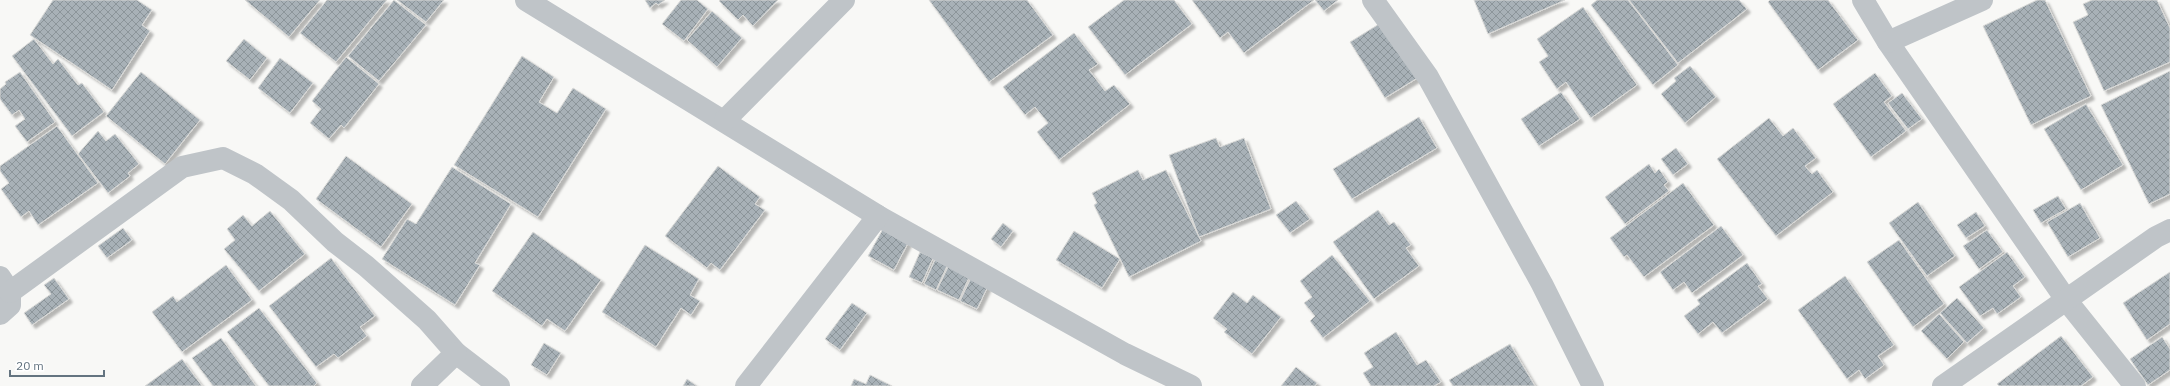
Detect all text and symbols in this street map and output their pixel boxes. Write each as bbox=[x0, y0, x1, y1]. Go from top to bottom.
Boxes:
scale bar bbox=[10, 352, 104, 378]
text: 20 m bbox=[16, 358, 44, 373]

